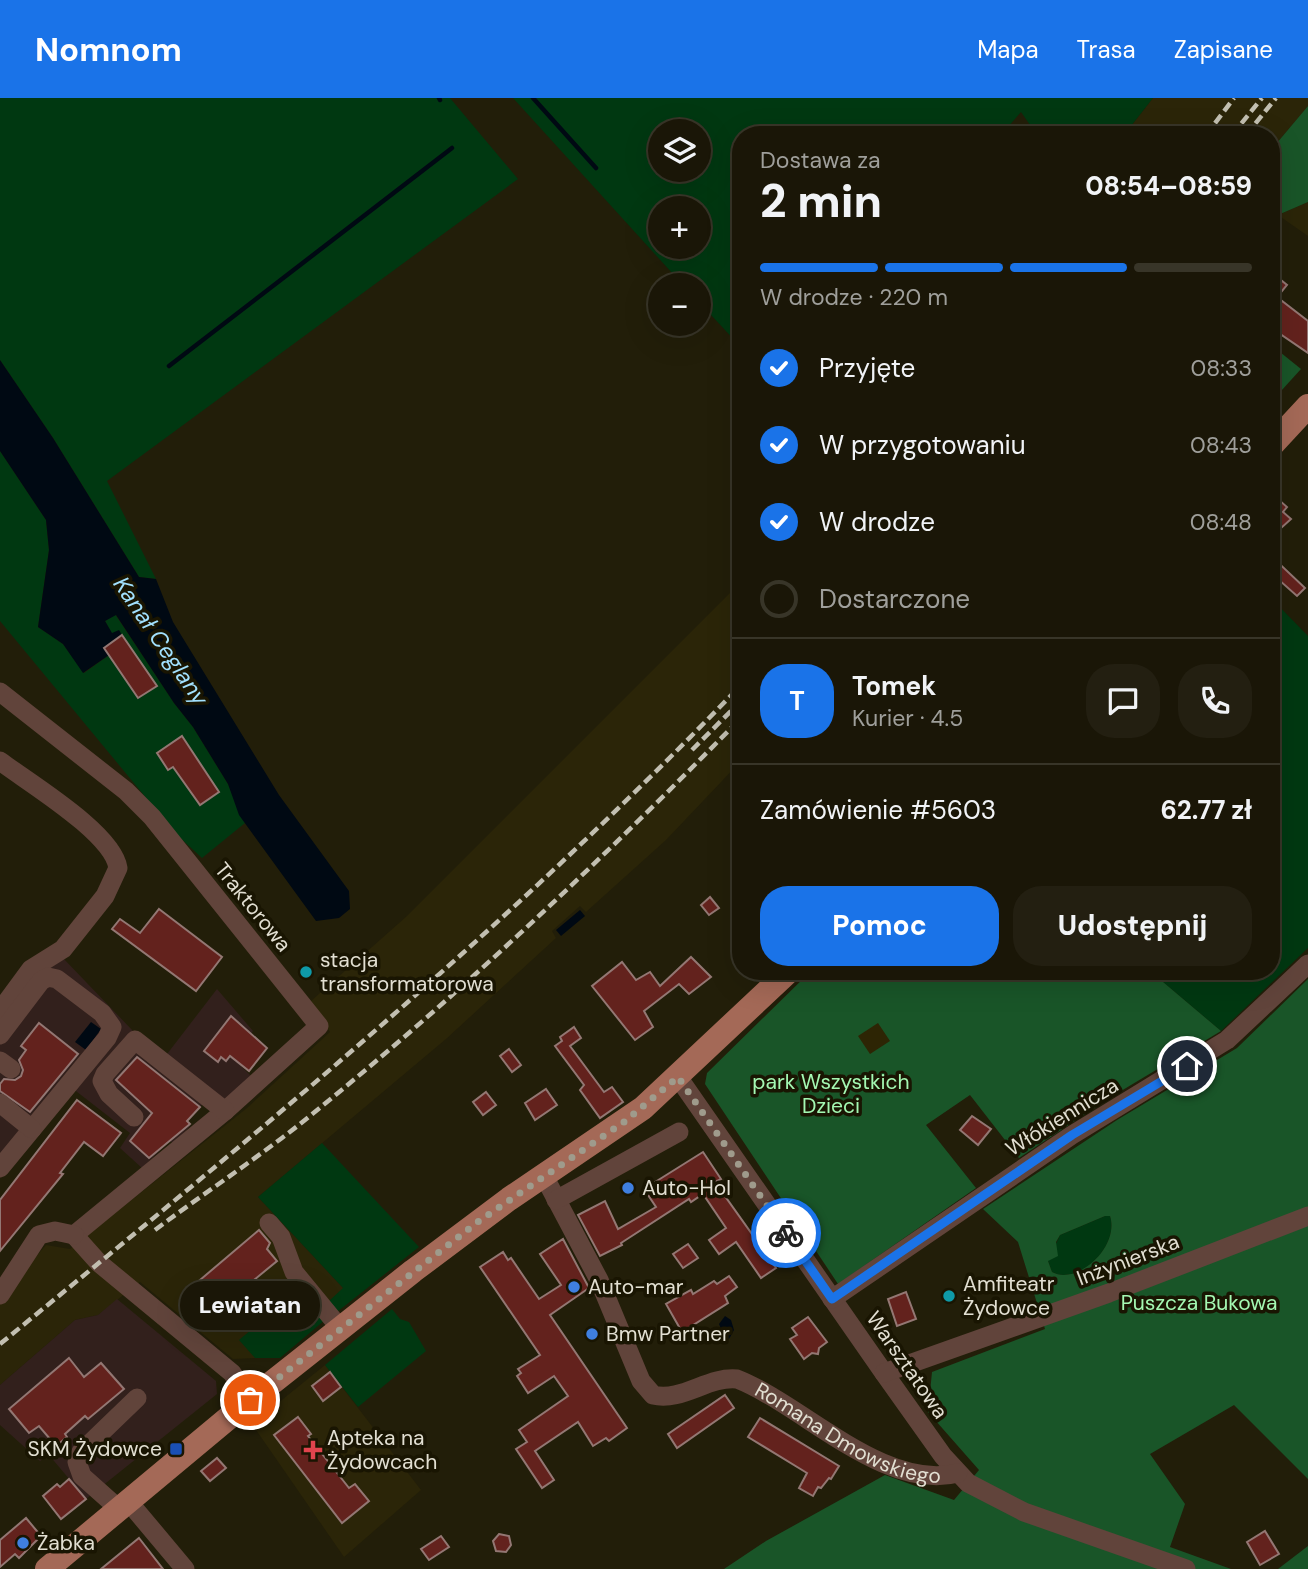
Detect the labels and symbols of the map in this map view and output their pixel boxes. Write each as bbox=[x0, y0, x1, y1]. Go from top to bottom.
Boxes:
water label: Kanał Ceglany bbox=[107, 571, 216, 712]
street label: Traktorowa bbox=[208, 857, 298, 957]
place label: stacja transformatorowa bbox=[320, 946, 494, 998]
marker: stacja transformatorowa bbox=[298, 964, 314, 980]
pin bbox=[1157, 1036, 1217, 1096]
park label: park Wszystkich Dzieci bbox=[752, 1068, 910, 1120]
street label: Włókiennicza bbox=[1000, 1071, 1124, 1163]
place label: Auto-Hol bbox=[642, 1174, 731, 1202]
marker: Auto-Hol bbox=[620, 1180, 636, 1196]
courier bbox=[751, 1198, 821, 1268]
street label: Inżynierska bbox=[1073, 1228, 1183, 1292]
place label: Amfiteatr Żydowce bbox=[963, 1270, 1055, 1322]
place label: Auto-mar bbox=[588, 1273, 684, 1301]
marker: Auto-mar bbox=[566, 1279, 582, 1295]
callout: Lewiatan bbox=[180, 1281, 320, 1330]
marker: Amfiteatr Żydowce bbox=[941, 1288, 957, 1304]
park label: Puszcza Bukowa bbox=[1121, 1289, 1277, 1317]
street label: Warsztatowa bbox=[860, 1306, 954, 1424]
place label: Bmw Partner bbox=[606, 1320, 730, 1348]
marker: Bmw Partner bbox=[584, 1326, 600, 1342]
pin bbox=[220, 1370, 280, 1430]
street label: Romana Dmowskiego bbox=[750, 1376, 941, 1490]
place label: Apteka na Żydowcach bbox=[327, 1424, 437, 1476]
place label: SKM Żydowce bbox=[27, 1435, 162, 1463]
marker: SKM Żydowce bbox=[168, 1441, 184, 1457]
marker: Apteka na Żydowcach bbox=[305, 1442, 321, 1458]
place label: Żabka bbox=[37, 1529, 95, 1557]
marker: Żabka bbox=[15, 1535, 31, 1551]

